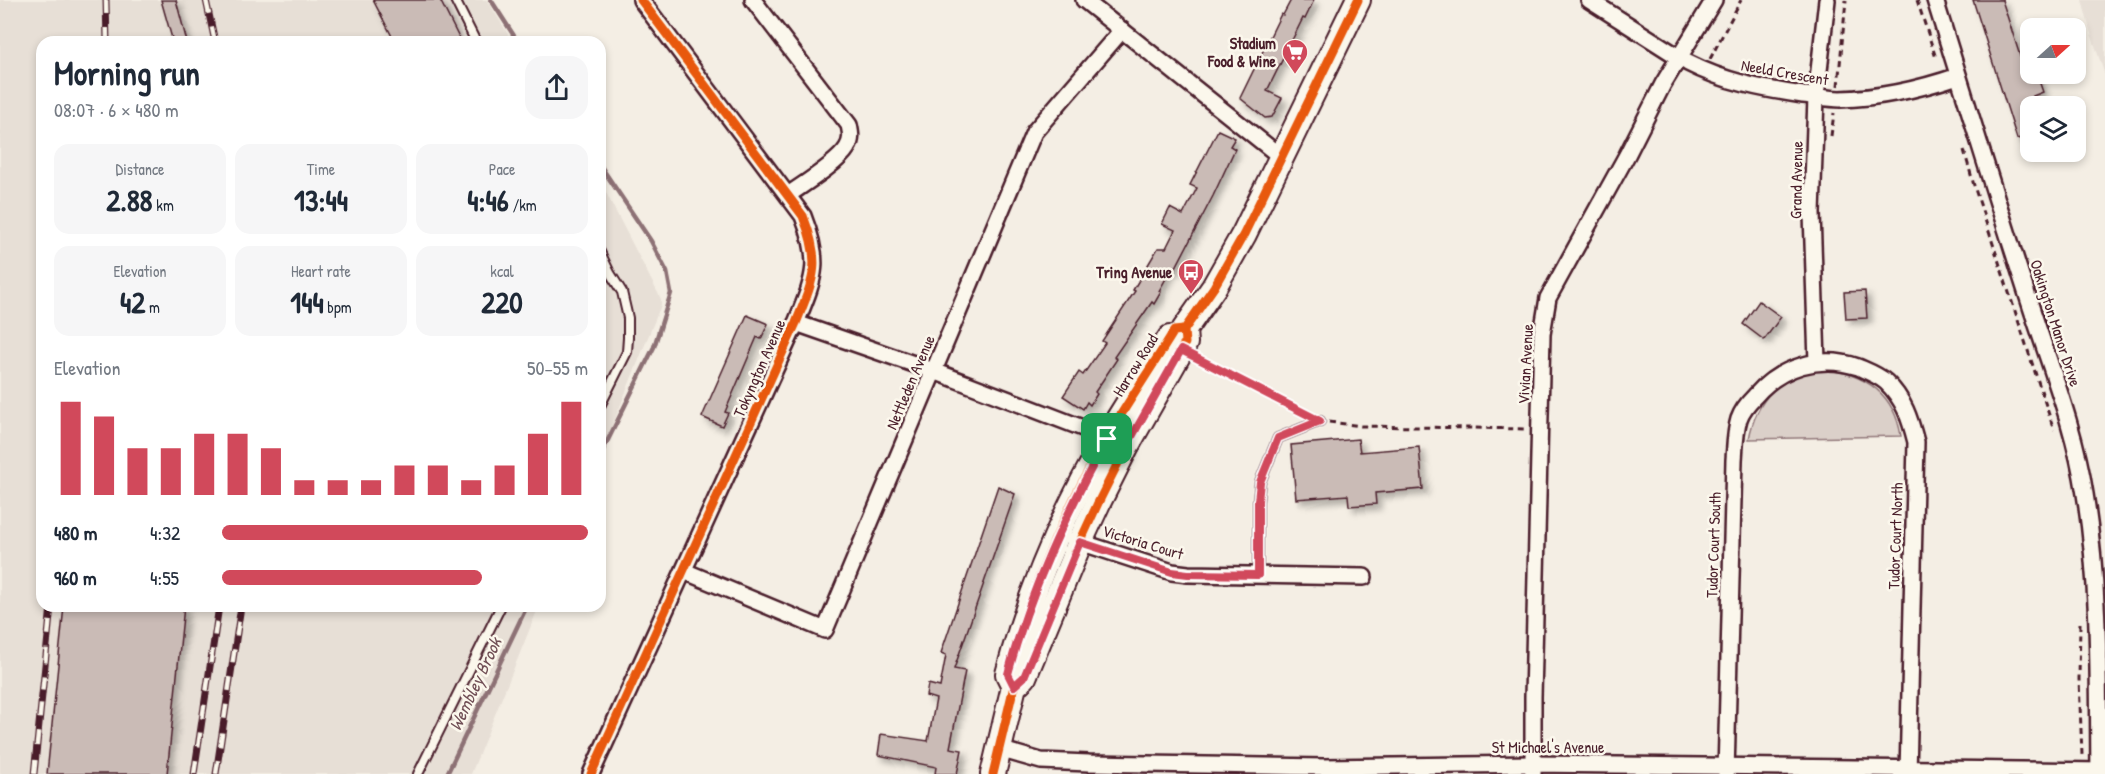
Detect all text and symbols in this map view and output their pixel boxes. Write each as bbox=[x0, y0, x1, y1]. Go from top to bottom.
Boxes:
north arrow bbox=[2020, 18, 2086, 84]
map controls bbox=[2020, 18, 2086, 162]
place label: Stadium Food & Wine bbox=[1207, 32, 1277, 72]
supermarket icon: Stadium Food & Wine bbox=[1280, 37, 1310, 75]
text: Morning run bbox=[54, 51, 200, 95]
street label: Neeld Crescent bbox=[1740, 54, 1831, 91]
button: share bbox=[525, 56, 588, 119]
text: 08:07 · 6 × 480 m bbox=[54, 96, 179, 123]
button: layers bbox=[2020, 96, 2086, 162]
street label: Grand Avenue bbox=[1784, 140, 1808, 219]
text: Distance bbox=[116, 158, 164, 180]
text: Time bbox=[307, 158, 335, 180]
text: Pace bbox=[489, 158, 515, 180]
text: 2.88 bbox=[106, 180, 153, 220]
text: 13:44 bbox=[294, 180, 348, 220]
text: 4:46 bbox=[467, 180, 509, 220]
text: km bbox=[153, 194, 174, 216]
text: /km bbox=[509, 194, 537, 216]
bus stop icon: Tring Avenue bbox=[1176, 257, 1206, 295]
street label: Oakington Manor Drive bbox=[2025, 257, 2087, 390]
text: Elevation bbox=[113, 260, 167, 282]
text: Heart rate bbox=[291, 260, 351, 282]
text: kcal bbox=[490, 260, 514, 282]
place label: Tring Avenue bbox=[1095, 261, 1173, 284]
text: 42 bbox=[120, 282, 145, 322]
text: 144 bbox=[290, 282, 324, 322]
text: 220 bbox=[481, 282, 523, 322]
text: m bbox=[145, 296, 160, 318]
text: bpm bbox=[324, 296, 352, 318]
street label: Tokyngton Avenue bbox=[728, 315, 791, 420]
street label: Vivian Avenue bbox=[1512, 323, 1538, 405]
street label: Harrow Road bbox=[1107, 330, 1163, 400]
street label: Nettleden Avenue bbox=[880, 331, 940, 433]
text: Elevation bbox=[54, 354, 120, 381]
text: 50–55 m bbox=[527, 354, 588, 381]
pin bbox=[1081, 413, 1132, 464]
icon: arrive bbox=[1090, 422, 1123, 455]
street label: Tudor Court North bbox=[1882, 482, 1908, 590]
street label: Tudor Court South bbox=[1700, 491, 1726, 598]
text: 480 m bbox=[54, 519, 97, 546]
text: 4:32 bbox=[150, 519, 180, 546]
street label: Victoria Court bbox=[1100, 519, 1187, 565]
text: 960 m bbox=[54, 564, 96, 591]
text: 4:55 bbox=[150, 564, 179, 591]
water label: Wembley Brook bbox=[443, 632, 508, 734]
street label: St Michael's Avenue bbox=[1492, 736, 1605, 758]

